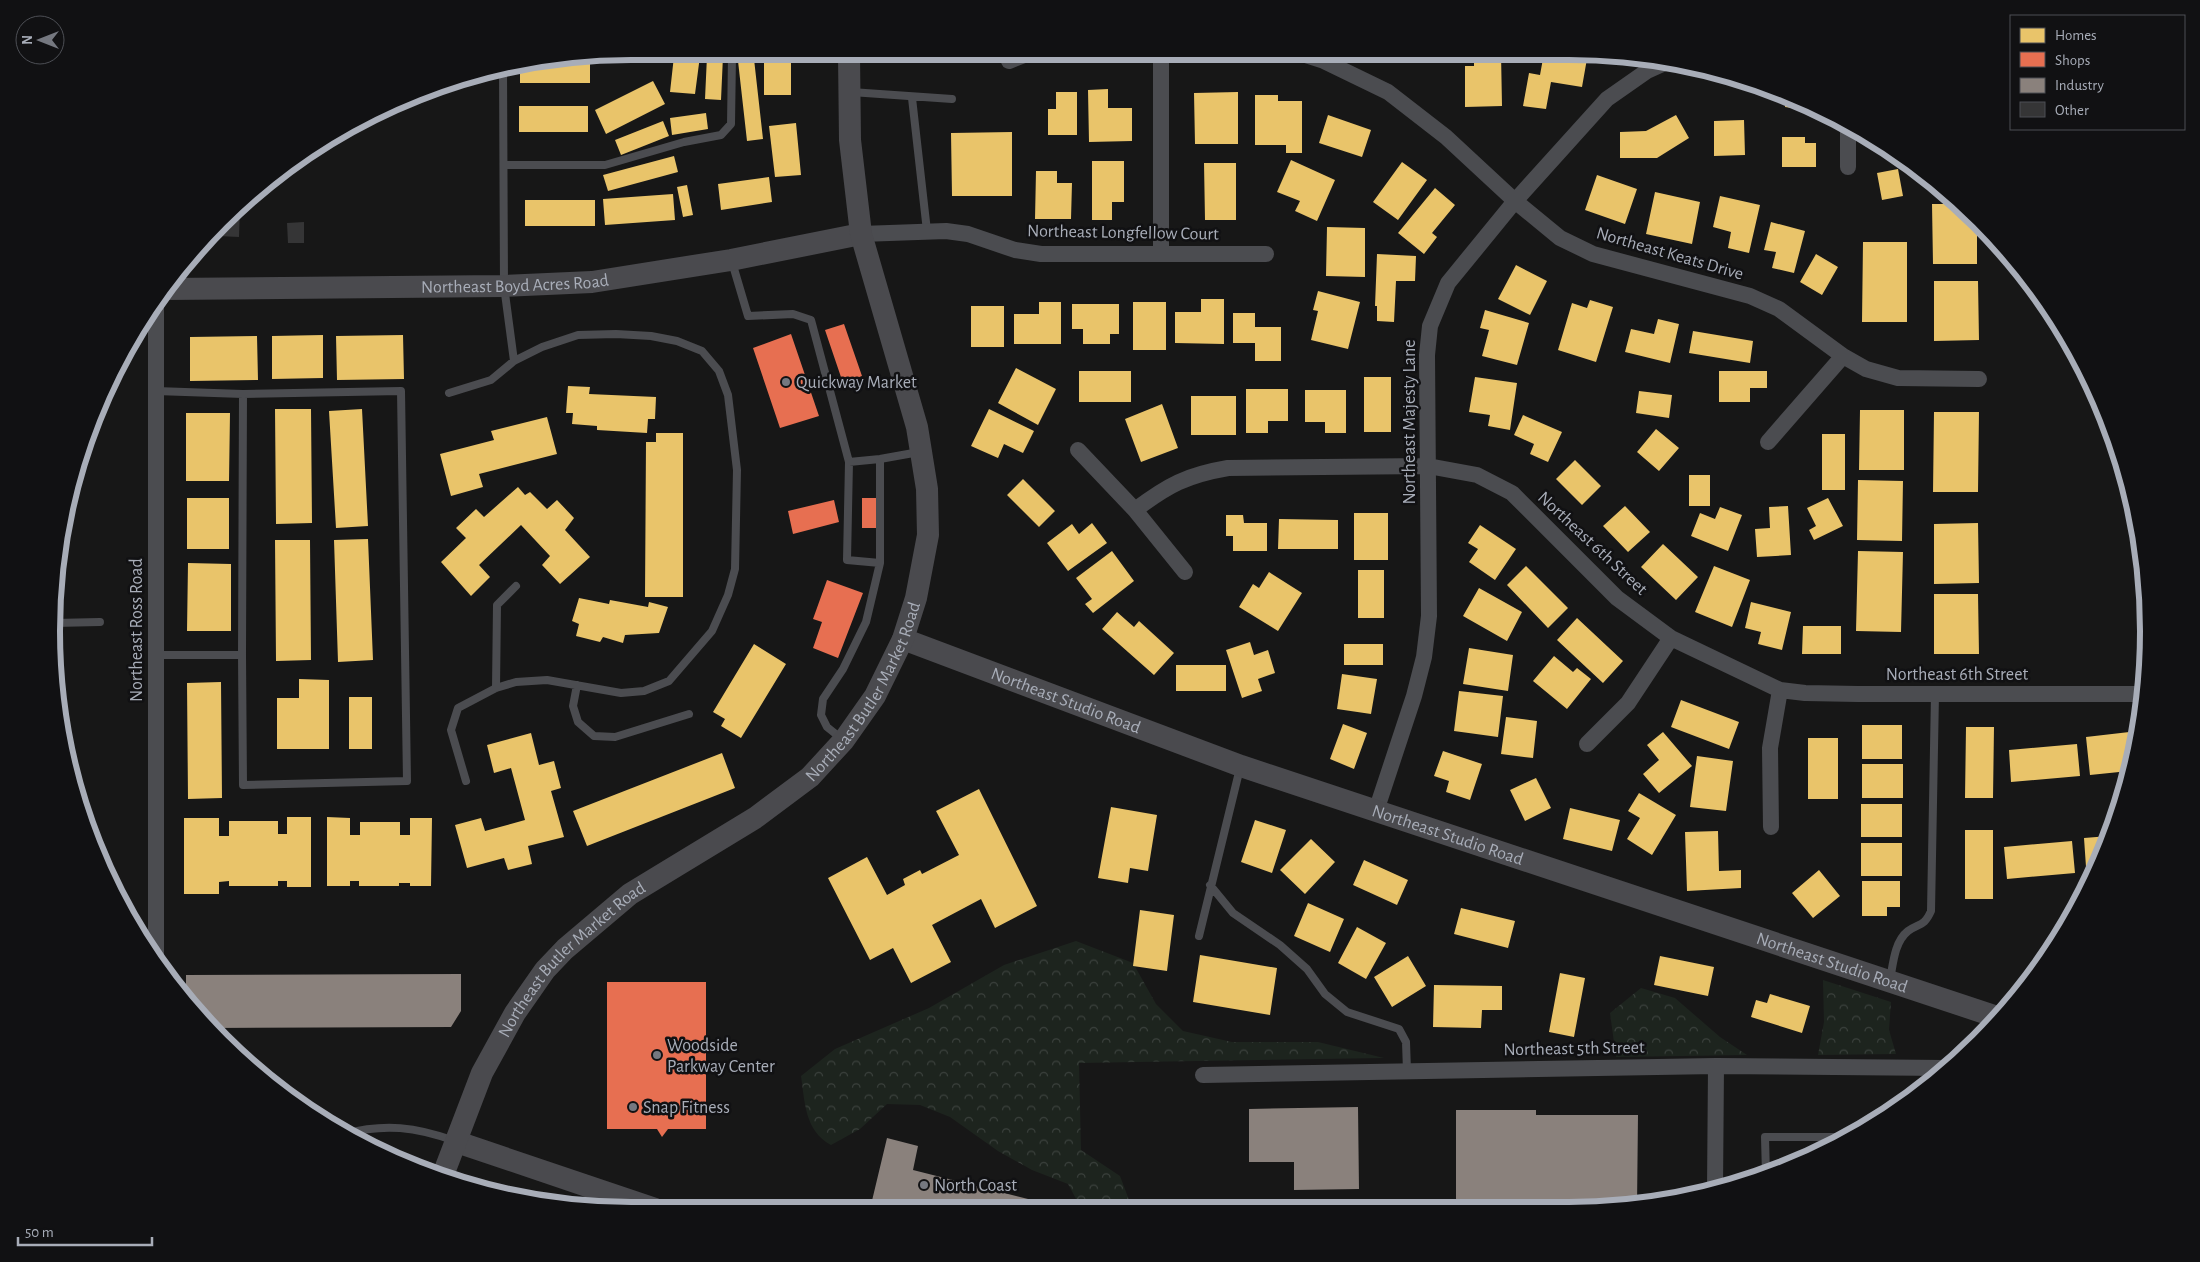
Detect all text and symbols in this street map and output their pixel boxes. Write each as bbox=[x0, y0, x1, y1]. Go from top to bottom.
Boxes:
north arrow bbox=[15, 15, 65, 65]
legend bbox=[2010, 15, 2185, 130]
text: Homes bbox=[2055, 28, 2097, 43]
text: N bbox=[21, 35, 35, 45]
text: Shops bbox=[2055, 53, 2090, 68]
text: Industry bbox=[2055, 78, 2104, 93]
text: Other bbox=[2055, 103, 2089, 118]
street label: Northeast Longfellow Court bbox=[1027, 222, 1219, 244]
street label: Northeast Keats Drive bbox=[1594, 224, 1745, 284]
street label: Northeast Boyd Acres Road bbox=[421, 271, 610, 297]
street label: Northeast Majesty Lane bbox=[1401, 339, 1419, 505]
place label: Quickway Market bbox=[796, 374, 917, 392]
marker: Quickway Market bbox=[780, 376, 792, 388]
street label: Northeast 6th Street bbox=[1534, 489, 1651, 599]
street label: Northeast Ross Road bbox=[128, 558, 146, 702]
street label: Northeast Butler Market Road bbox=[802, 600, 924, 786]
street label: Northeast Studio Road bbox=[988, 665, 1143, 737]
street label: Northeast 6th Street bbox=[1886, 666, 2028, 684]
street label: Northeast Studio Road bbox=[1370, 802, 1526, 869]
street label: Northeast Butler Market Road bbox=[495, 879, 649, 1041]
street label: Northeast Studio Road bbox=[1754, 930, 1910, 997]
place label: Woodside Parkway Center bbox=[667, 1037, 775, 1076]
street label: Northeast 5th Street bbox=[1503, 1039, 1645, 1059]
marker: Woodside Parkway Center bbox=[651, 1049, 663, 1061]
place label: Snap Fitness bbox=[643, 1099, 730, 1117]
marker: Snap Fitness bbox=[627, 1101, 639, 1113]
place label: North Coast bbox=[934, 1177, 1017, 1195]
marker: North Coast bbox=[918, 1179, 930, 1191]
scale bar bbox=[18, 1214, 151, 1246]
text: 50 m bbox=[25, 1225, 54, 1240]

